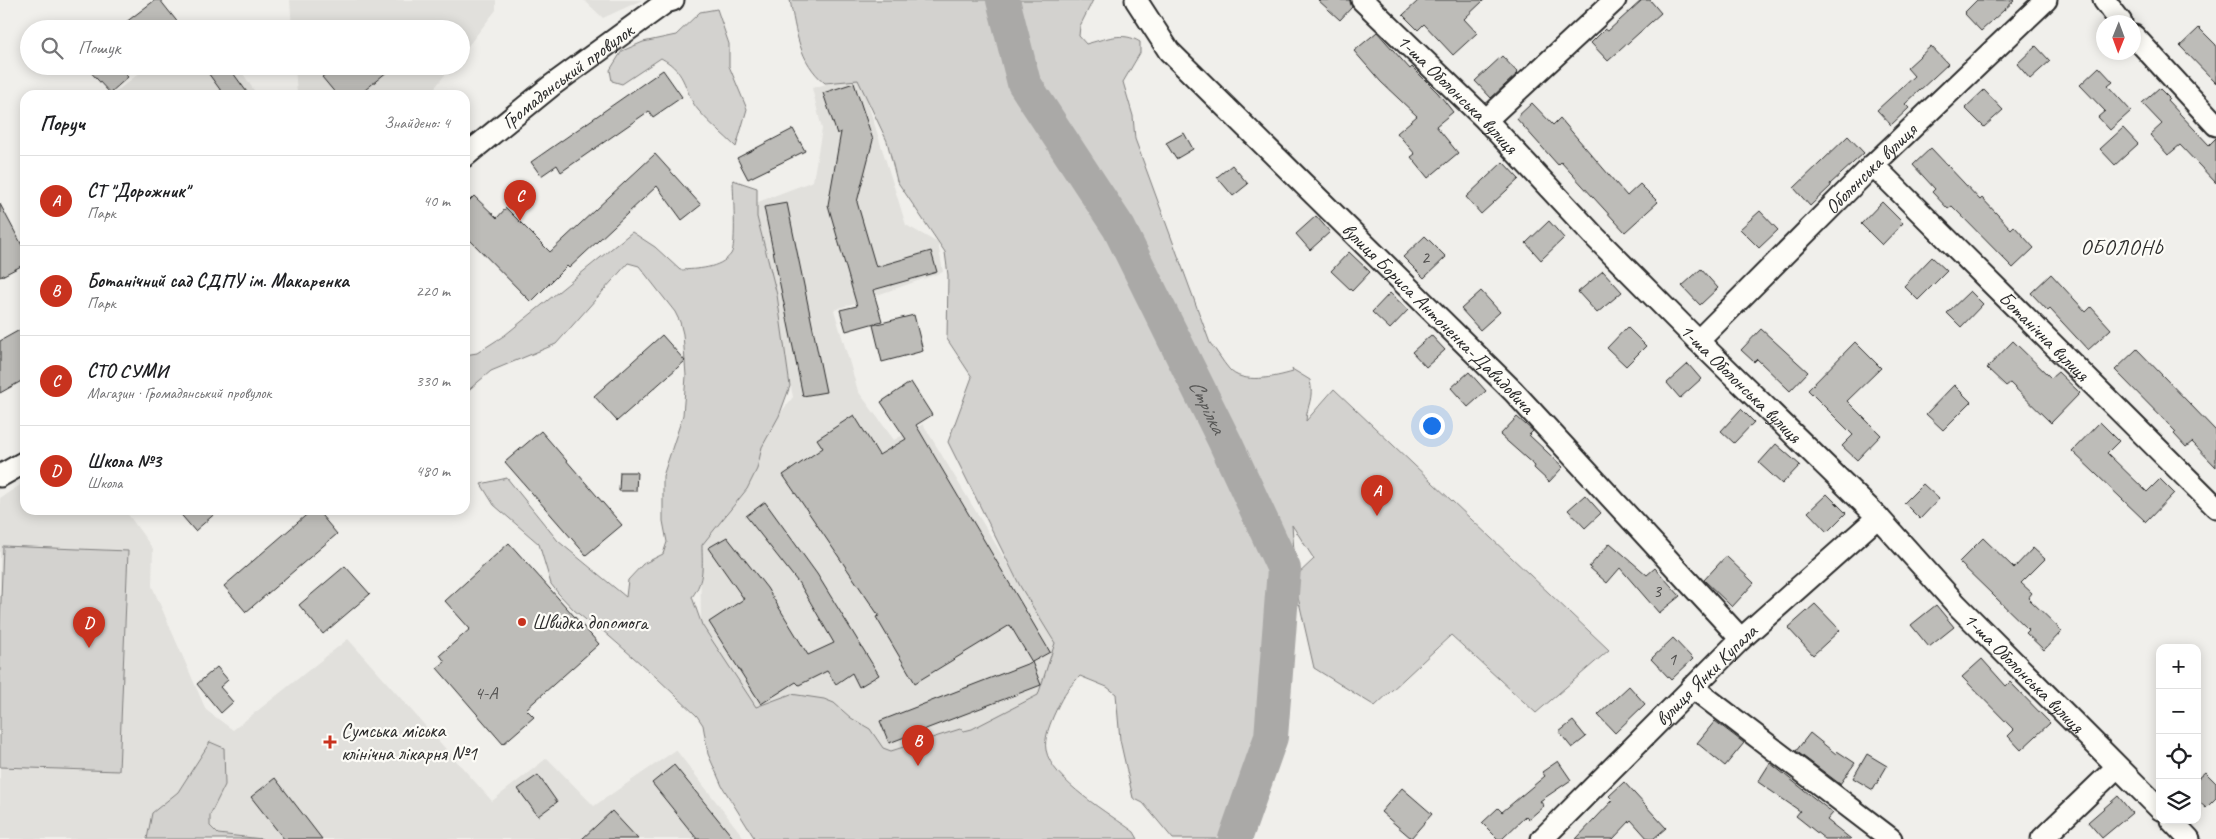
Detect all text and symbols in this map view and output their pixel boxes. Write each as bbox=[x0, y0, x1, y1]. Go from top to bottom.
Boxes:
north arrow bbox=[2096, 15, 2141, 60]
street label: Громадянський провулок bbox=[497, 17, 640, 134]
search box bbox=[20, 20, 470, 75]
street label: 1-ша Оболонська вулиця bbox=[1392, 29, 1524, 160]
icon: search bbox=[38, 34, 66, 62]
text: Пошук bbox=[78, 36, 120, 60]
text: Поруч bbox=[40, 110, 85, 136]
text: Знайдено: 4 bbox=[384, 113, 450, 133]
street label: Оболонська вулиця bbox=[1820, 117, 1924, 219]
text: СТ "Дорожник" bbox=[87, 179, 189, 203]
pin: C bbox=[504, 180, 536, 221]
text: A bbox=[52, 191, 60, 211]
text: 40 m bbox=[423, 191, 450, 211]
text: Парк bbox=[87, 203, 116, 223]
street label: вулиця Бориса Антоненка-Давидовича bbox=[1337, 217, 1541, 421]
district label: ОБОЛОНЬ bbox=[2081, 234, 2164, 260]
house number: 2 bbox=[1421, 246, 1431, 268]
text: Ботанічний сад СДПУ ім. Макаренка bbox=[87, 269, 349, 293]
text: B bbox=[52, 281, 60, 301]
text: 220 m bbox=[416, 281, 450, 301]
street label: Ботанічна вулиця bbox=[1994, 286, 2095, 387]
text: Парк bbox=[87, 293, 116, 313]
street label: 1-ша Оболонська вулиця bbox=[1675, 318, 1807, 449]
text: СТО СУМИ bbox=[87, 359, 168, 383]
text: C bbox=[52, 371, 60, 391]
text: 330 m bbox=[416, 371, 450, 391]
water label: Стрілка bbox=[1183, 375, 1232, 439]
text: Магазин · Громадянський провулок bbox=[87, 383, 271, 403]
your location bbox=[1419, 413, 1445, 439]
text: Школа №3 bbox=[87, 449, 161, 473]
text: D bbox=[51, 461, 61, 481]
text: 480 m bbox=[416, 461, 450, 481]
text: Школа bbox=[87, 473, 122, 493]
pin: A bbox=[1361, 475, 1393, 516]
house number: 3 bbox=[1653, 580, 1663, 602]
pin: D bbox=[73, 607, 105, 648]
street label: 1-ша Оболонська вулиця bbox=[1958, 607, 2090, 739]
place label: Швидка допомога bbox=[532, 610, 649, 635]
marker: Швидка допомога bbox=[516, 616, 528, 628]
street label: вулиця Янки Купала bbox=[1650, 618, 1763, 731]
map controls bbox=[2156, 644, 2201, 824]
button: + bbox=[2156, 644, 2201, 689]
house number: 1 bbox=[1668, 648, 1677, 670]
house number: 4-А bbox=[474, 682, 498, 704]
button: − bbox=[2156, 689, 2201, 734]
place label: Сумська міська клінічна лікарня №1 bbox=[341, 718, 478, 766]
pin: B bbox=[902, 725, 934, 766]
button: locate bbox=[2156, 734, 2201, 779]
marker: Сумська міська клінічна лікарня №1 bbox=[323, 735, 337, 749]
button: layers bbox=[2156, 779, 2201, 824]

